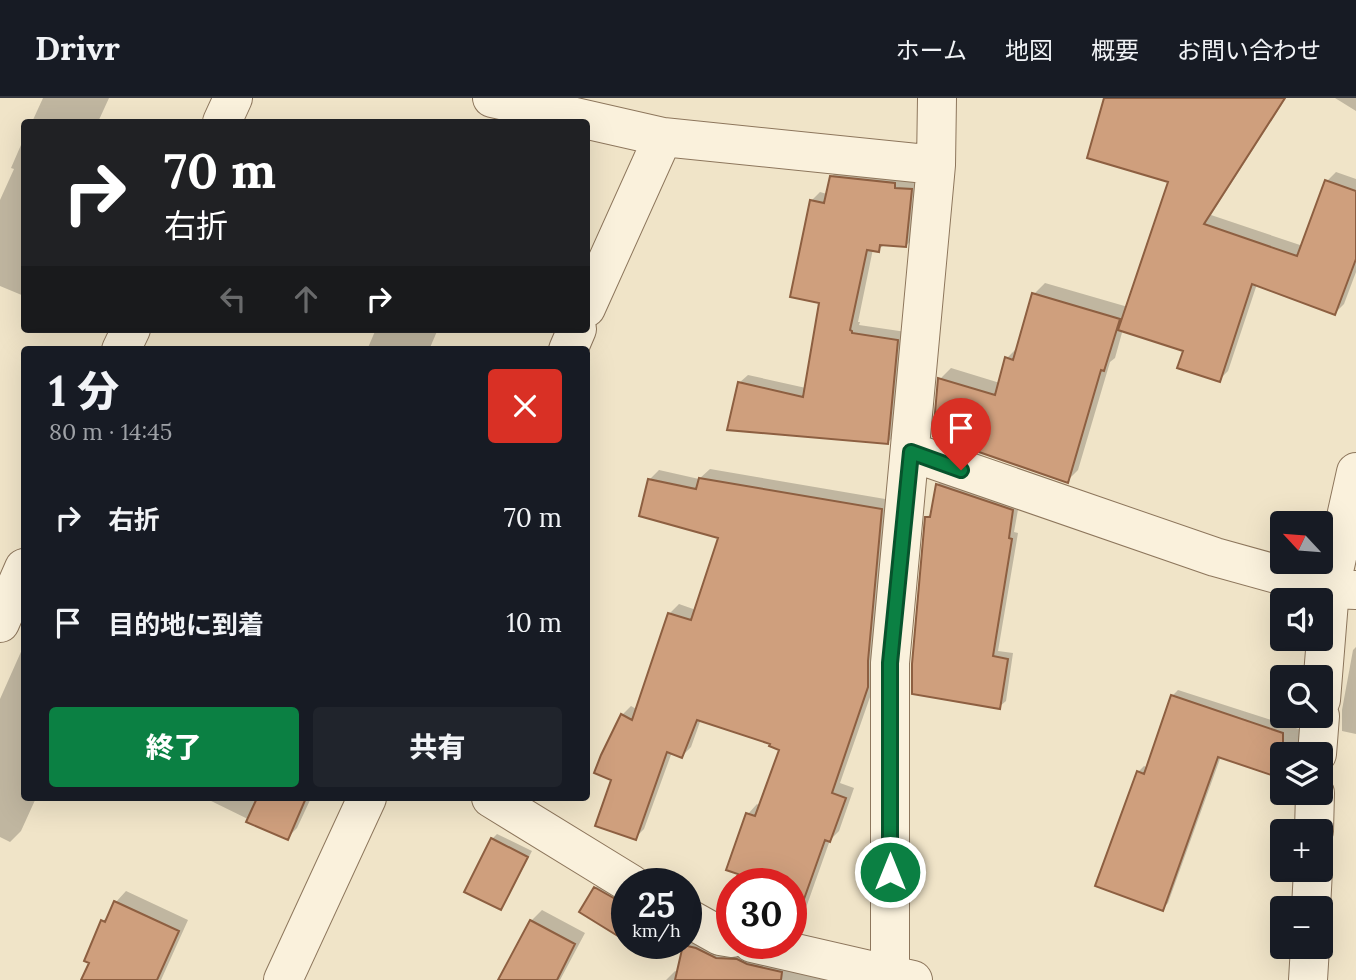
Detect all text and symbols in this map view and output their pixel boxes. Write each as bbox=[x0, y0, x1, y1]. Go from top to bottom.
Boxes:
text: Drivr bbox=[35, 27, 120, 69]
text: ホーム bbox=[896, 35, 967, 66]
text: 地図 bbox=[1005, 35, 1053, 66]
text: 概要 bbox=[1091, 35, 1139, 66]
text: お問い合わせ bbox=[1177, 35, 1321, 66]
text: 70 m bbox=[164, 139, 276, 201]
icon: right bbox=[49, 147, 140, 238]
text: 右折 bbox=[164, 205, 228, 246]
icon: left bbox=[214, 280, 252, 318]
icon: ahead bbox=[287, 280, 325, 318]
icon: right bbox=[360, 280, 398, 318]
text: 1 分 bbox=[49, 364, 119, 418]
button: close bbox=[488, 369, 562, 443]
pin bbox=[931, 398, 991, 470]
icon: arrive bbox=[942, 409, 980, 447]
text: 80 m · 14:45 bbox=[49, 417, 172, 446]
icon: right bbox=[49, 499, 87, 537]
text: 70 m bbox=[504, 501, 562, 534]
text: 右折 bbox=[108, 503, 160, 536]
north arrow bbox=[1270, 511, 1334, 574]
map controls bbox=[1270, 511, 1333, 959]
button: sound bbox=[1270, 588, 1333, 651]
icon: arrive bbox=[49, 604, 87, 642]
text: 10 m bbox=[506, 606, 562, 639]
text: 目的地に到着 bbox=[108, 608, 264, 641]
button: search bbox=[1270, 665, 1333, 728]
button: 終了 bbox=[49, 707, 299, 787]
button: 共有 bbox=[313, 707, 562, 787]
button: layers bbox=[1270, 742, 1333, 805]
button: + bbox=[1270, 819, 1333, 882]
position arrow bbox=[853, 835, 927, 909]
speed limit sign: 30 bbox=[716, 868, 807, 959]
text: 25 bbox=[638, 882, 675, 927]
button: − bbox=[1270, 896, 1333, 959]
text: km/h bbox=[632, 919, 681, 942]

